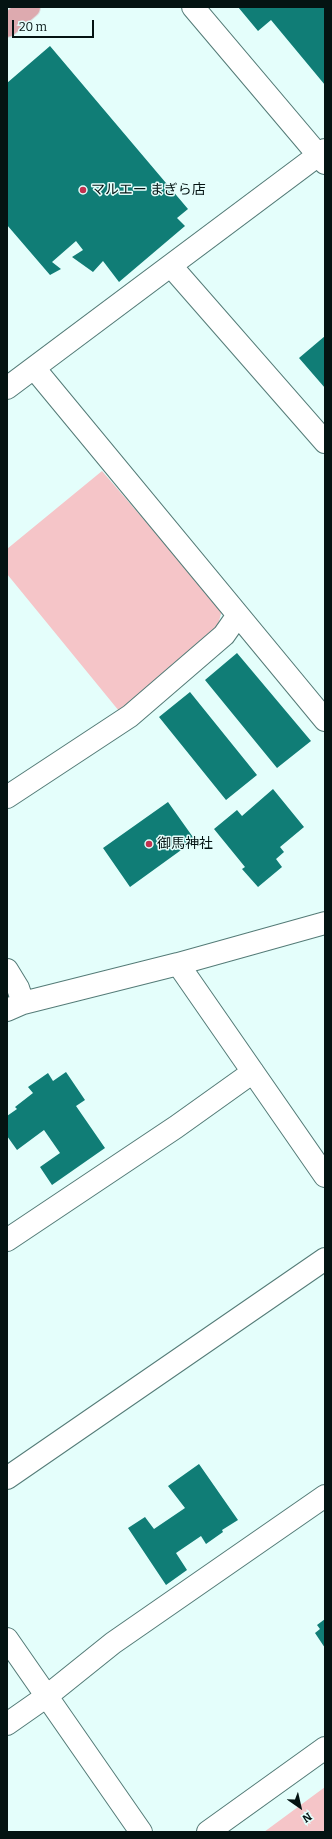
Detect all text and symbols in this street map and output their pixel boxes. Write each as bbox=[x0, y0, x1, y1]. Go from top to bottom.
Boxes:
scale bar bbox=[14, 12, 96, 38]
text: 20 m bbox=[19, 20, 47, 34]
place label: マルエー まぎら店 bbox=[91, 182, 206, 198]
marker: マルエー まぎら店 bbox=[78, 185, 88, 195]
place label: 御馬神社 bbox=[157, 836, 213, 852]
marker: 御馬神社 bbox=[144, 839, 154, 849]
north arrow bbox=[280, 1787, 320, 1827]
text: N bbox=[300, 1810, 314, 1825]

